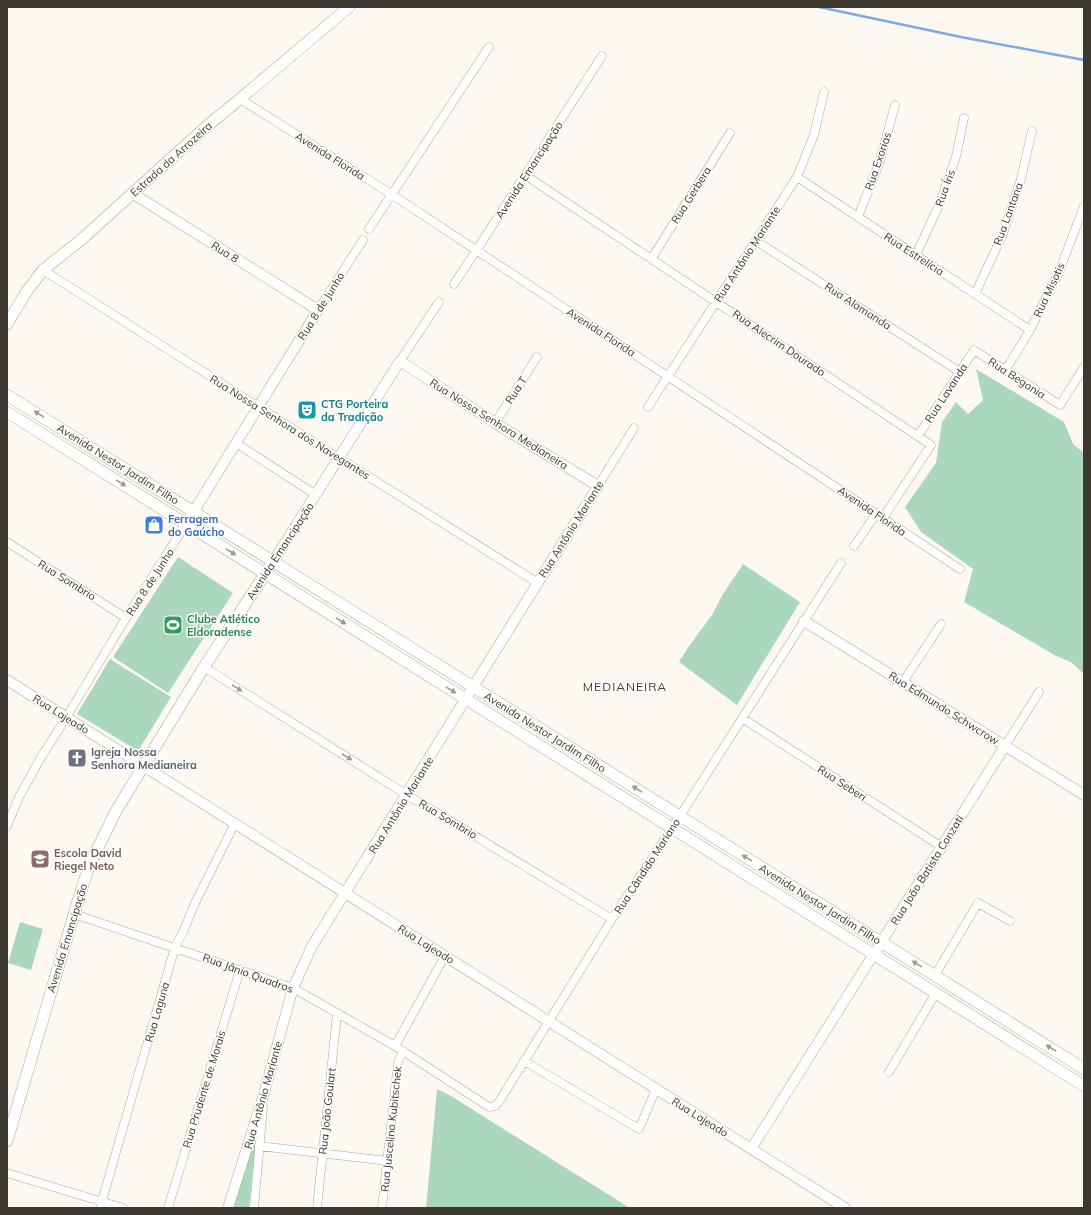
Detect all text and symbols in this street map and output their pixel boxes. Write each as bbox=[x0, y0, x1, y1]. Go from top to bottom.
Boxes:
street label: Estrada da Arrozeira bbox=[127, 119, 215, 199]
street label: Avenida Emancipação bbox=[492, 119, 566, 221]
street label: Avenida Florida bbox=[293, 129, 367, 183]
street label: Rua Exorias bbox=[862, 130, 894, 192]
street label: Rua Gerbera bbox=[668, 164, 714, 226]
street label: Rua Íris bbox=[932, 168, 958, 208]
street label: Rua Lantana bbox=[990, 181, 1026, 247]
street label: Rua Antônio Mariante bbox=[711, 203, 783, 305]
street label: Rua Estrelícia bbox=[881, 229, 947, 279]
street label: Rua 8 bbox=[209, 238, 242, 266]
street label: Rua Misotis bbox=[1030, 260, 1068, 320]
street label: Rua 8 de Junho bbox=[295, 269, 347, 343]
street label: Rua Alamanda bbox=[822, 279, 894, 333]
street label: Avenida Florida bbox=[564, 304, 638, 360]
street label: Rua Alecrim Dourado bbox=[730, 307, 828, 379]
street label: Rua Begonia bbox=[986, 354, 1048, 402]
street label: Rua Lavanda bbox=[922, 361, 970, 425]
street label: Rua Nossa Senhora dos Navegantes bbox=[207, 372, 373, 482]
street label: Rua T bbox=[502, 373, 530, 406]
street label: Rua Nossa Senhora Medianeira bbox=[427, 376, 571, 472]
place label: CTG Porteira da Tradição bbox=[321, 397, 388, 424]
theatre icon: CTG Porteira da Tradição bbox=[296, 399, 318, 421]
one-way arrow bbox=[33, 411, 45, 418]
street label: Avenida Nestor Jardim Filho bbox=[54, 421, 182, 507]
street label: Rua Antônio Mariante bbox=[535, 478, 607, 580]
one-way arrow bbox=[115, 480, 127, 487]
street label: Avenida Florida bbox=[835, 483, 909, 539]
street label: Avenida Emancipação bbox=[243, 500, 317, 602]
place label: Ferragem do Gaúcho bbox=[168, 512, 225, 539]
shop icon: Ferragem do Gaúcho bbox=[143, 514, 165, 536]
street label: Rua 8 de Junho bbox=[123, 546, 177, 618]
one-way arrow bbox=[225, 549, 237, 556]
street label: Rua Sombrio bbox=[35, 557, 99, 603]
place label: Clube Atlético Eldoradense bbox=[187, 612, 260, 639]
sports icon: Clube Atlético Eldoradense bbox=[162, 614, 184, 636]
one-way arrow bbox=[335, 618, 347, 625]
street label: Rua Edmundo Schwcrow bbox=[886, 668, 1002, 748]
district label: MEDIANEIRA bbox=[583, 679, 667, 694]
one-way arrow bbox=[232, 684, 242, 692]
one-way arrow bbox=[445, 687, 457, 694]
street label: Avenida Nestor Jardim Filho bbox=[481, 689, 609, 775]
street label: Rua Lajeado bbox=[30, 691, 92, 737]
place label: Igreja Nossa Senhora Medianeira bbox=[91, 745, 197, 772]
church icon: Igreja Nossa Senhora Medianeira bbox=[66, 747, 88, 769]
one-way arrow bbox=[342, 753, 352, 761]
street label: Rua Antônio Mariante bbox=[365, 754, 437, 856]
street label: Rua Seberi bbox=[815, 762, 869, 804]
one-way arrow bbox=[631, 786, 643, 793]
street label: Rua Sombrio bbox=[416, 796, 480, 842]
street label: Rua João Batista Conzati bbox=[887, 812, 967, 928]
street label: Rua Cândido Mariano bbox=[611, 816, 683, 916]
place label: Escola David Riegel Neto bbox=[54, 846, 122, 873]
school or university icon: Escola David Riegel Neto bbox=[29, 848, 51, 870]
one-way arrow bbox=[742, 855, 753, 862]
street label: Avenida Nestor Jardim Filho bbox=[756, 861, 884, 947]
street label: Avenida Emancipação bbox=[44, 882, 90, 994]
street label: Rua Lajeado bbox=[395, 921, 457, 967]
street label: Rua Jânio Quadros bbox=[201, 950, 295, 996]
one-way arrow bbox=[911, 961, 923, 968]
street label: Rua Laguna bbox=[142, 980, 172, 1044]
street label: Rua Prudente de Morais bbox=[179, 1028, 229, 1150]
street label: Rua Antônio Mariante bbox=[241, 1039, 285, 1151]
one-way arrow bbox=[1046, 1044, 1056, 1052]
street label: Rua Juscelino Kubitschek bbox=[377, 1065, 405, 1193]
street label: Rua João Goulart bbox=[315, 1067, 339, 1155]
street label: Rua Lajeado bbox=[669, 1094, 731, 1140]

